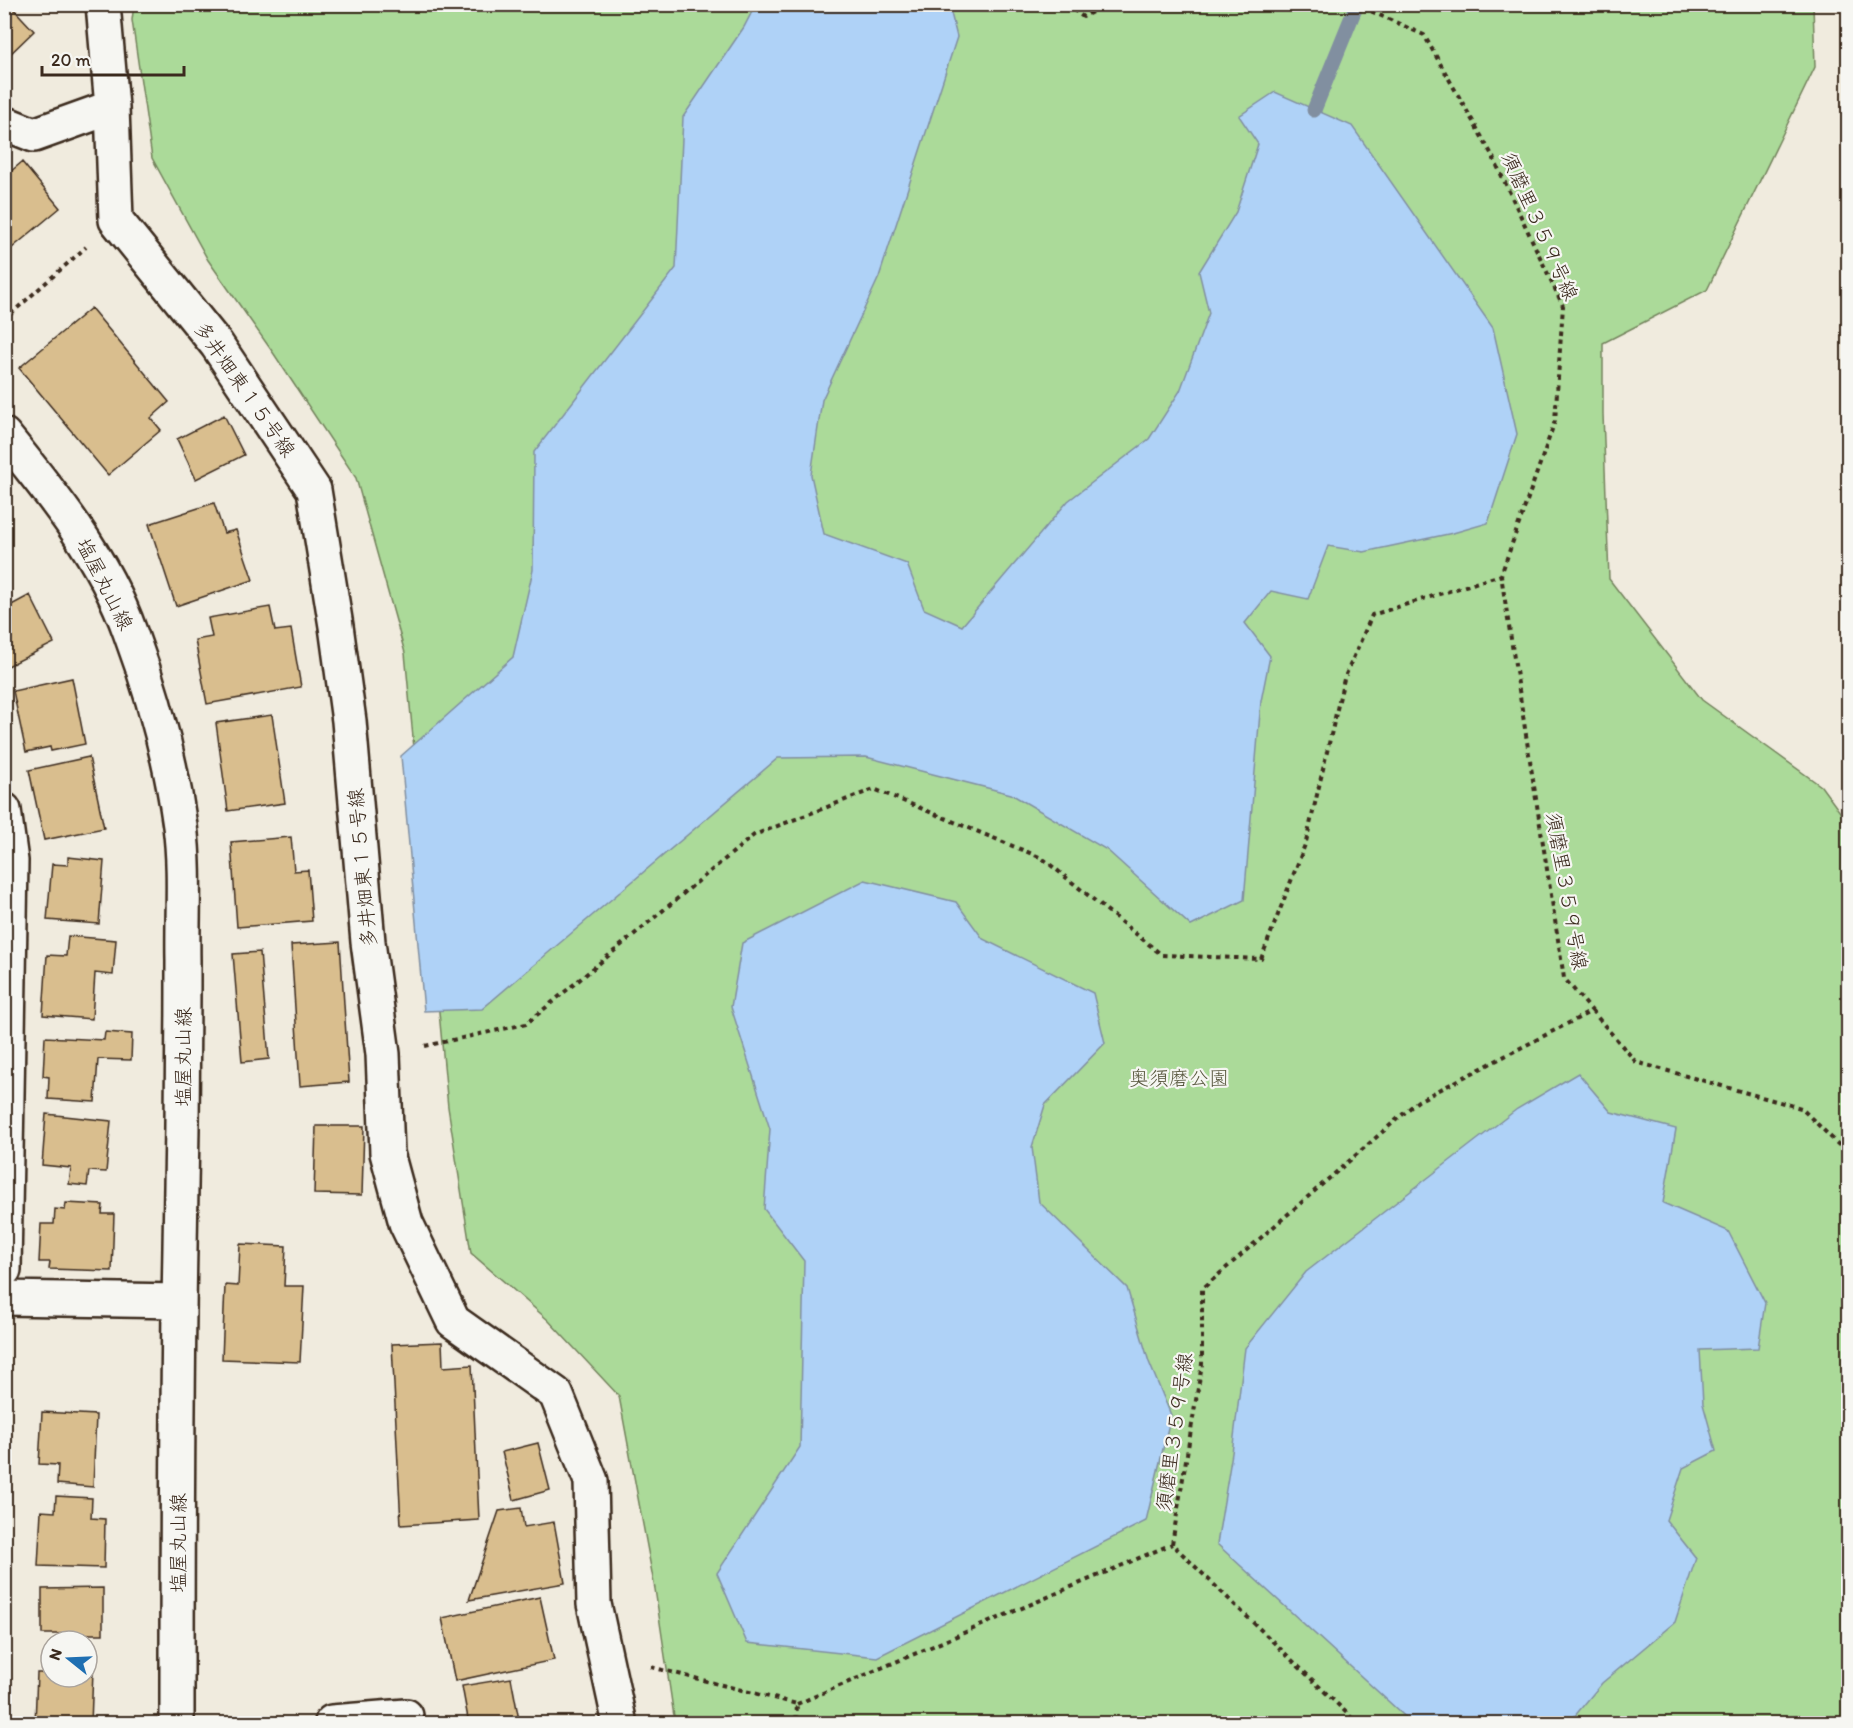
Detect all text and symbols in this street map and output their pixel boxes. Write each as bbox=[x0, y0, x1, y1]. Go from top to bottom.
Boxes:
scale bar bbox=[42, 39, 184, 77]
text: 20 m bbox=[51, 49, 91, 71]
street label: 須磨里３５９号線 bbox=[1496, 148, 1584, 304]
street label: 多井畑東１５号線 bbox=[189, 317, 301, 461]
street label: 塩屋丸山線 bbox=[72, 534, 138, 634]
street label: 多井畑東１５号線 bbox=[343, 787, 381, 949]
street label: 須磨里３５９号線 bbox=[1541, 810, 1593, 972]
street label: 塩屋丸山線 bbox=[171, 1007, 195, 1107]
park label: 奥須磨公園 bbox=[1129, 1066, 1229, 1090]
street label: 須磨里３５９号線 bbox=[1151, 1351, 1197, 1513]
street label: 塩屋丸山線 bbox=[166, 1493, 190, 1593]
north arrow bbox=[39, 1629, 99, 1689]
text: N bbox=[45, 1646, 66, 1663]

